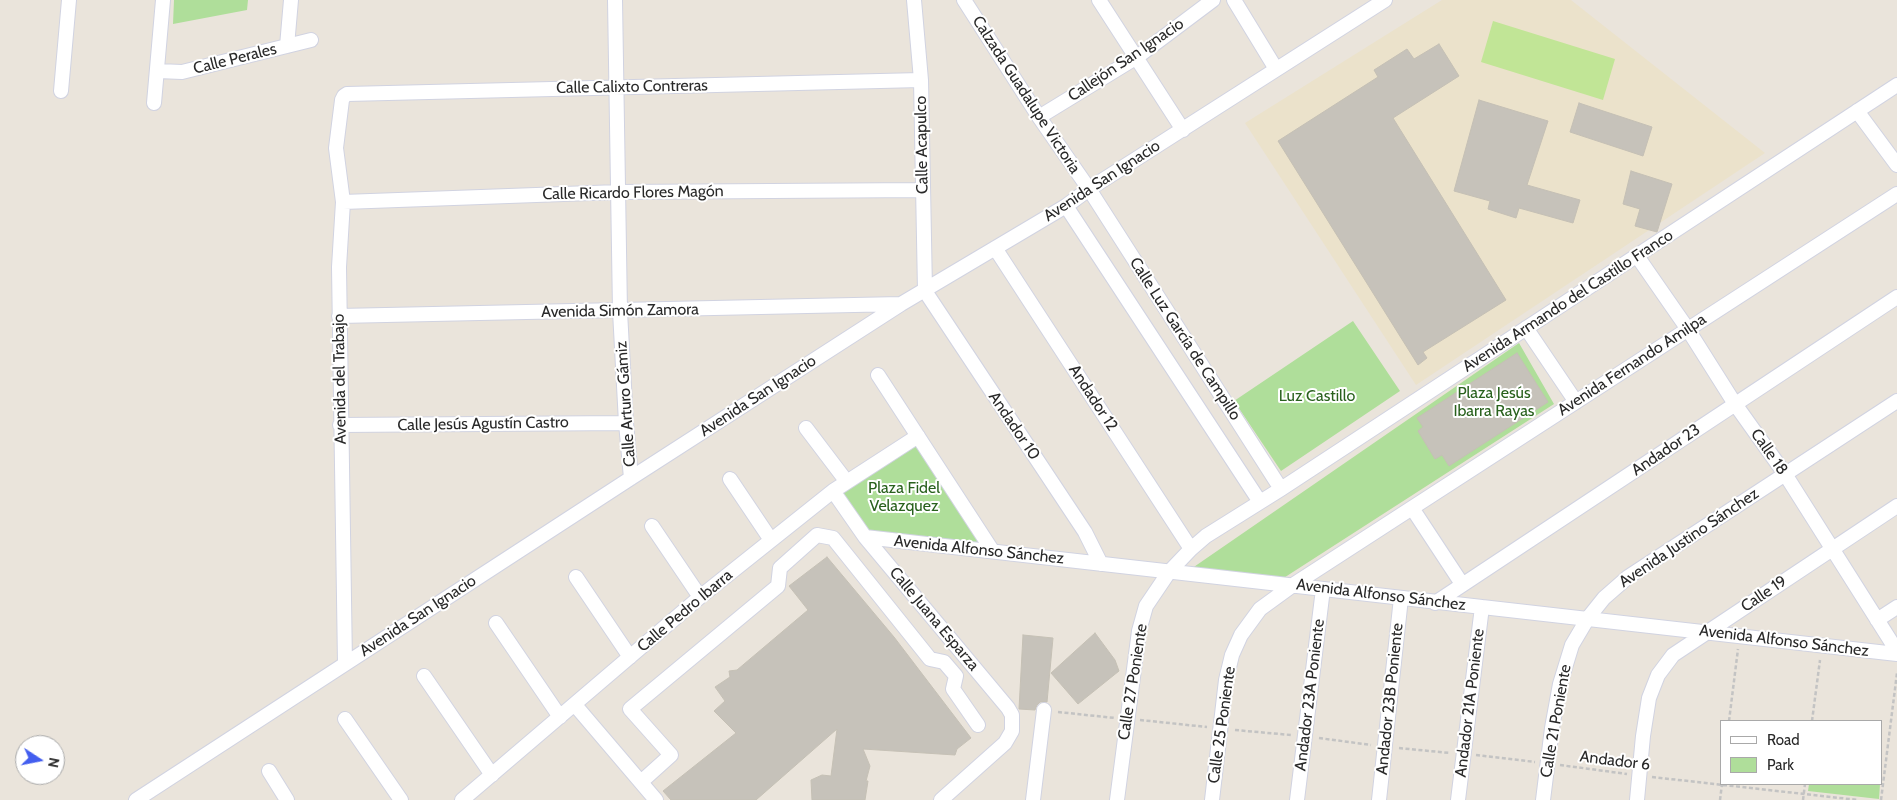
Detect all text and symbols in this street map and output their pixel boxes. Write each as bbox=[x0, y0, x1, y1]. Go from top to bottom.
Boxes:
street label: Calzada Guadalupe Victoria bbox=[968, 13, 1084, 177]
street label: Callejón San Ignacio bbox=[1065, 14, 1187, 106]
street label: Calle Perales bbox=[191, 39, 279, 79]
street label: Calle Calixto Contreras bbox=[556, 76, 708, 98]
street label: Calle Acapulco bbox=[912, 96, 932, 194]
street label: Avenida San Ignacio bbox=[1040, 136, 1164, 226]
street label: Calle Ricardo Flores Magón bbox=[542, 182, 724, 204]
street label: Avenida Armando del Castillo Franco bbox=[1459, 226, 1677, 376]
street label: Calle Luz García de Campillo bbox=[1125, 254, 1245, 424]
street label: Avenida Simón Zamora bbox=[541, 300, 699, 322]
street label: Avenida Fernando Amilpa bbox=[1554, 310, 1710, 420]
street label: Avenida del Trabajo bbox=[329, 314, 351, 444]
street label: Calle Arturo Gámiz bbox=[612, 340, 640, 468]
street label: Avenida San Ignacio bbox=[696, 351, 820, 441]
street label: Andador 12 bbox=[1064, 361, 1122, 435]
park label: Plaza Jesús Ibarra Rayas bbox=[1454, 383, 1534, 421]
park label: Luz Castillo bbox=[1279, 386, 1355, 406]
street label: Andador 10 bbox=[984, 388, 1044, 464]
street label: Calle Jesús Agustín Castro bbox=[397, 413, 569, 435]
street label: Andador 23 bbox=[1628, 420, 1704, 480]
street label: Calle 18 bbox=[1746, 425, 1792, 479]
park label: Plaza Fidel Velazquez bbox=[868, 478, 940, 516]
street label: Avenida Justino Sánchez bbox=[1615, 484, 1763, 592]
street label: Avenida Alfonso Sánchez bbox=[893, 532, 1065, 568]
street label: Calle Juana Esparza bbox=[885, 563, 983, 675]
street label: Calle Pedro Ibarra bbox=[634, 566, 736, 656]
street label: Avenida San Ignacio bbox=[356, 571, 480, 661]
street label: Calle 19 bbox=[1737, 572, 1791, 616]
street label: Avenida Alfonso Sánchez bbox=[1295, 575, 1467, 615]
street label: Andador 23A Poniente bbox=[1291, 618, 1329, 772]
street label: Avenida Alfonso Sánchez bbox=[1698, 621, 1870, 661]
street label: Andador 23B Poniente bbox=[1372, 622, 1408, 776]
street label: Calle 27 Poniente bbox=[1114, 623, 1152, 741]
street label: Andador 21A Poniente bbox=[1451, 628, 1489, 778]
street label: Calle 21 Poniente bbox=[1537, 663, 1575, 779]
street label: Calle 25 Poniente bbox=[1204, 665, 1240, 785]
legend bbox=[1720, 720, 1882, 785]
text: Road bbox=[1767, 731, 1800, 749]
north arrow bbox=[15, 735, 65, 785]
street label: Andador 6 bbox=[1579, 747, 1651, 775]
text: N bbox=[44, 756, 64, 769]
text: Park bbox=[1767, 756, 1794, 774]

